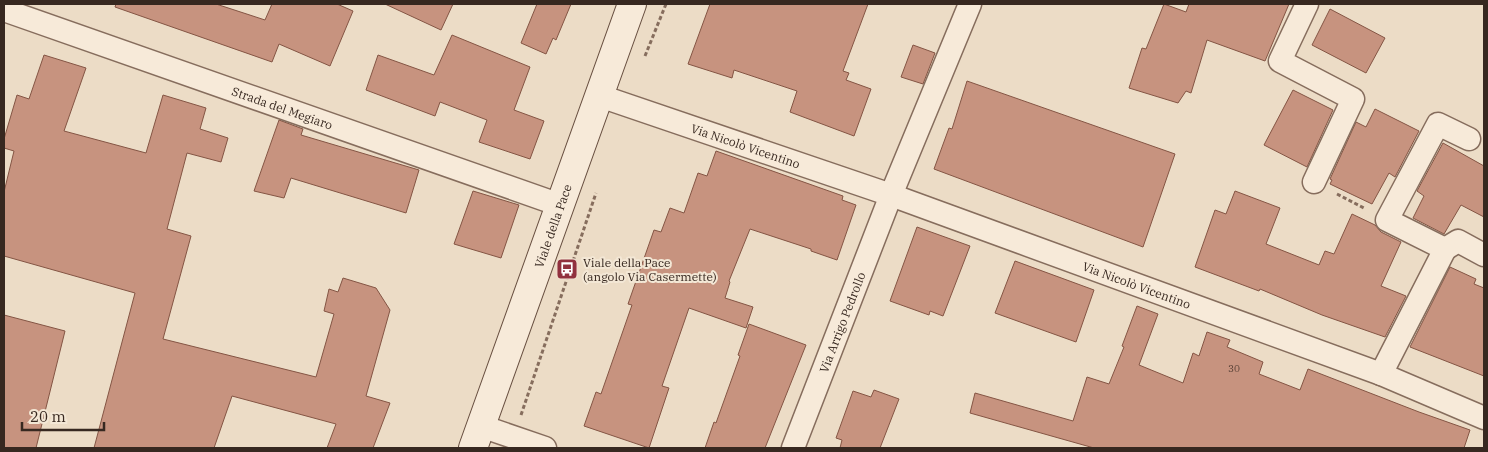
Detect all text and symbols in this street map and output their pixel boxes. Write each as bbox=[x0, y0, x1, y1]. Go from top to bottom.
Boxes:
street label: Strada del Megiaro bbox=[230, 83, 335, 132]
street label: Via Nicolò Vicentino bbox=[689, 120, 802, 171]
street label: Viale della Pace bbox=[531, 182, 574, 270]
place label: Viale della Pace (angolo Via Casermette) bbox=[583, 255, 717, 284]
bus stop icon: Viale della Pace (angolo Via Casermette) bbox=[555, 257, 579, 281]
street label: Via Nicolò Vicentino bbox=[1081, 258, 1193, 311]
street label: Via Arrigo Pedrollo bbox=[815, 269, 868, 375]
house number: 30 bbox=[1228, 362, 1240, 375]
scale bar bbox=[22, 400, 105, 432]
text: 20 m bbox=[30, 407, 66, 426]

